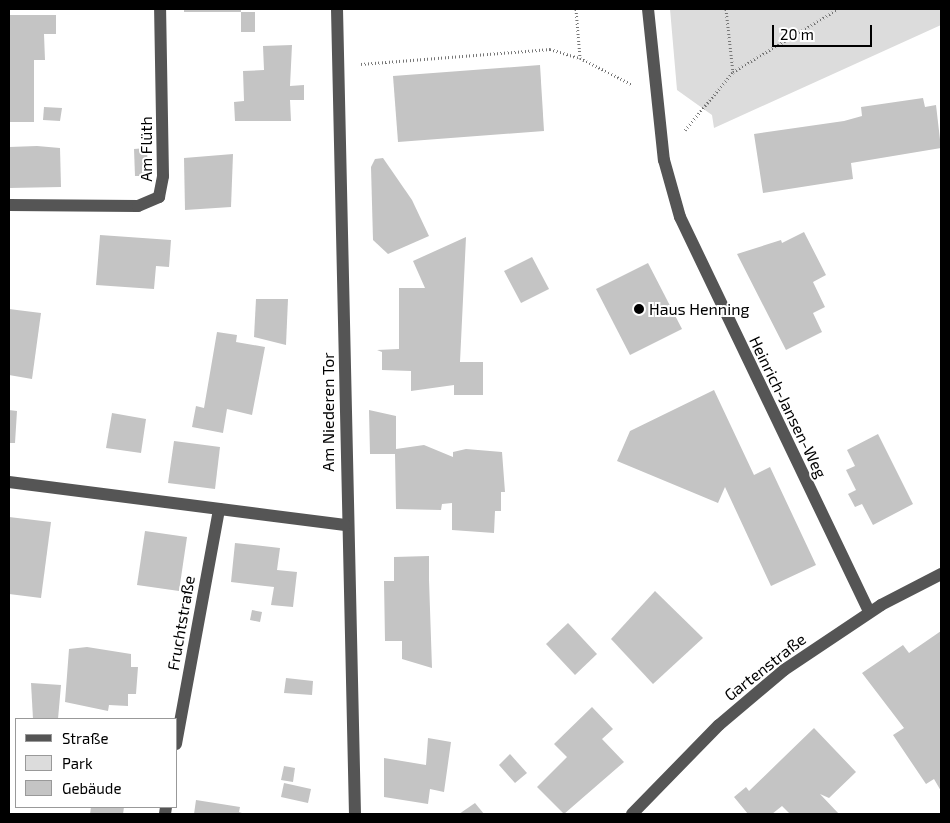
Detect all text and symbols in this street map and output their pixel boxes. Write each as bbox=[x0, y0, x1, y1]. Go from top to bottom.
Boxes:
scale bar bbox=[775, 15, 875, 47]
text: 20 m bbox=[780, 25, 814, 43]
street label: Am Flüth bbox=[136, 116, 156, 182]
place label: Haus Henning bbox=[649, 299, 749, 319]
marker: Haus Henning bbox=[633, 303, 645, 315]
street label: Heinrich-Jansen-Weg bbox=[745, 333, 831, 481]
street label: Am Niederen Tor bbox=[318, 352, 338, 472]
street label: Fruchtstraße bbox=[163, 574, 199, 672]
street label: Gartenstraße bbox=[720, 629, 810, 705]
legend bbox=[15, 718, 178, 808]
text: Straße bbox=[62, 729, 108, 747]
text: Park bbox=[62, 754, 93, 772]
text: Gebäude bbox=[62, 779, 121, 797]

